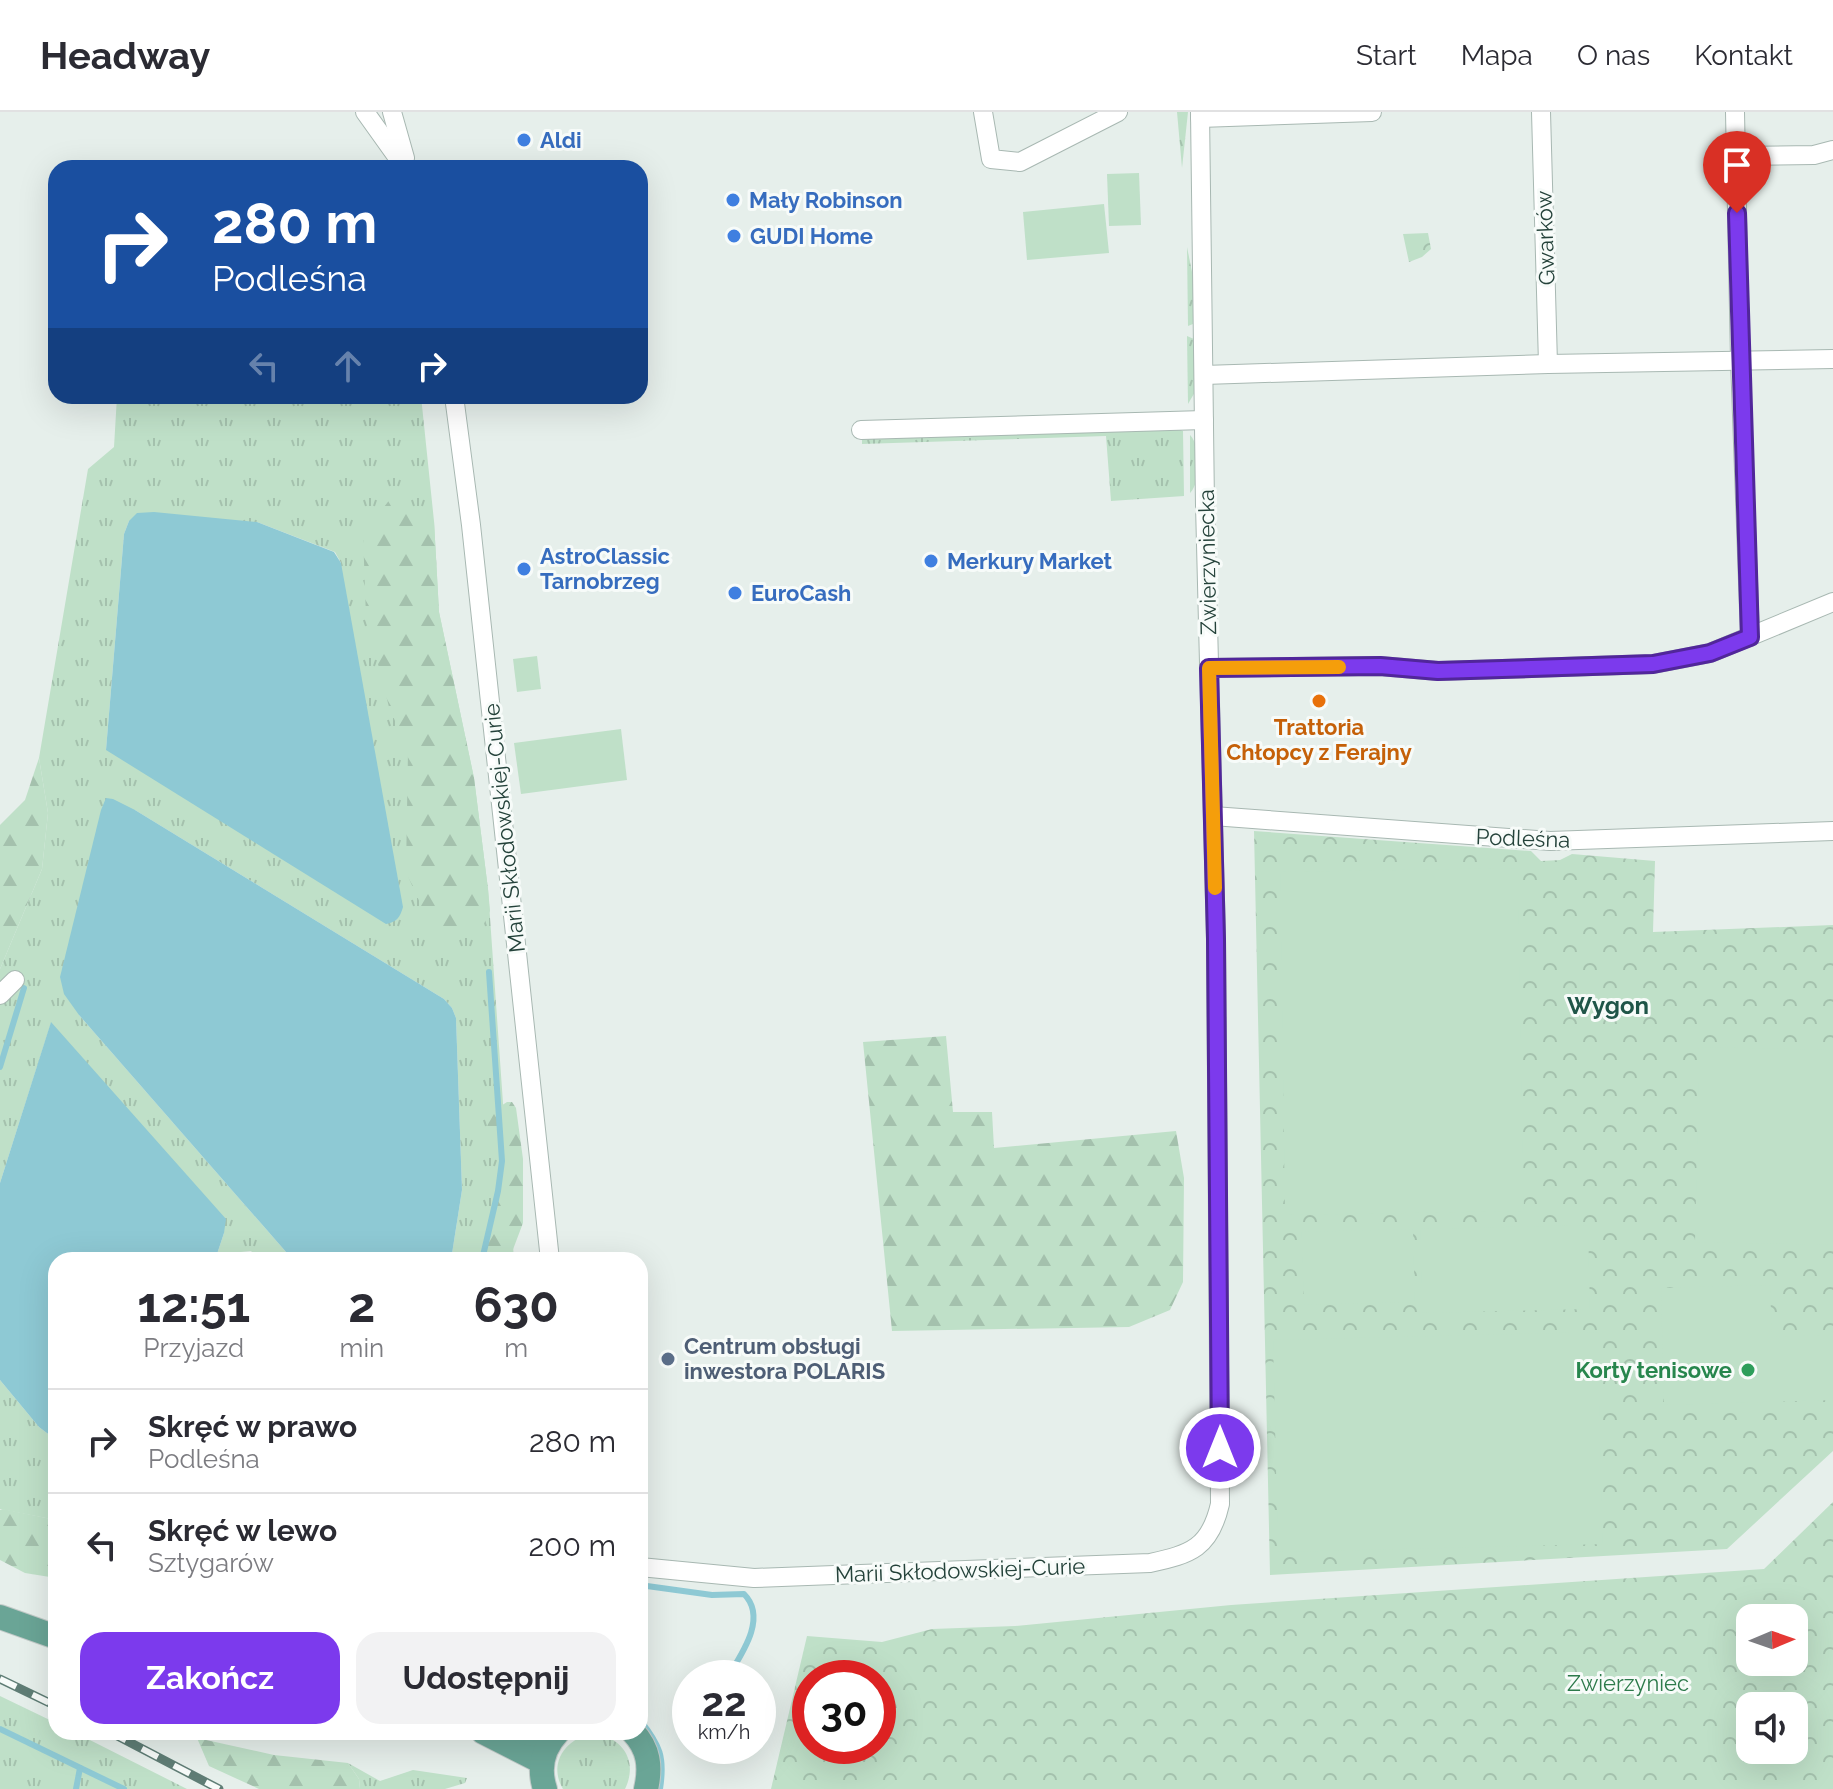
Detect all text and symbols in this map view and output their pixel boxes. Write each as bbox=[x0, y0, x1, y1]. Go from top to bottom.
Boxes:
text: Headway bbox=[40, 33, 210, 78]
text: Start bbox=[1356, 39, 1417, 72]
text: Mapa bbox=[1461, 39, 1533, 72]
text: O nas bbox=[1577, 39, 1650, 72]
text: Kontakt bbox=[1694, 39, 1793, 72]
place label: Aldi bbox=[540, 127, 582, 153]
marker: Aldi bbox=[515, 131, 533, 149]
pin bbox=[1703, 131, 1771, 213]
icon: arrive bbox=[1715, 143, 1759, 187]
place label: Mały Robinson bbox=[749, 187, 903, 213]
text: 280 m bbox=[212, 190, 377, 256]
street label: Gwarków bbox=[1530, 190, 1560, 286]
marker: Mały Robinson bbox=[724, 191, 742, 209]
icon: right bbox=[80, 192, 184, 296]
place label: GUDI Home bbox=[750, 223, 873, 249]
marker: GUDI Home bbox=[725, 227, 743, 245]
text: Podleśna bbox=[212, 257, 367, 299]
icon: left bbox=[242, 344, 286, 388]
icon: ahead bbox=[326, 344, 370, 388]
icon: right bbox=[410, 344, 454, 388]
street label: Zwierzyniecka bbox=[1193, 489, 1221, 635]
place label: AstroClassic Tarnobrzeg bbox=[540, 543, 670, 594]
place label: Merkury Market bbox=[947, 548, 1113, 574]
marker: Merkury Market bbox=[922, 552, 940, 570]
marker: AstroClassic Tarnobrzeg bbox=[515, 560, 533, 578]
place label: EuroCash bbox=[751, 580, 851, 606]
marker: EuroCash bbox=[726, 584, 744, 602]
marker: Trattoria Chłopcy z Ferajny bbox=[1310, 692, 1328, 710]
street label: Marii Skłodowskiej-Curie bbox=[478, 702, 530, 954]
place label: Trattoria Chłopcy z Ferajny bbox=[1226, 714, 1412, 765]
street label: Podleśna bbox=[1475, 823, 1571, 853]
district label: Wygon bbox=[1567, 991, 1649, 1020]
text: 12:51 bbox=[137, 1277, 250, 1333]
text: 2 bbox=[348, 1277, 375, 1333]
text: 630 bbox=[474, 1277, 559, 1333]
text: Przyjazd bbox=[143, 1333, 244, 1363]
text: min bbox=[340, 1333, 384, 1363]
text: m bbox=[504, 1333, 528, 1363]
place label: Centrum obsługi inwestora POLARIS bbox=[684, 1333, 885, 1384]
marker: Centrum obsługi inwestora POLARIS bbox=[659, 1350, 677, 1368]
place label: Korty tenisowe bbox=[1576, 1357, 1732, 1383]
marker: Korty tenisowe bbox=[1739, 1361, 1757, 1379]
position arrow bbox=[1178, 1406, 1262, 1490]
text: Skręć w prawo bbox=[148, 1409, 357, 1444]
icon: right bbox=[80, 1419, 124, 1463]
text: 280 m bbox=[529, 1424, 616, 1459]
text: Podleśna bbox=[148, 1444, 260, 1474]
text: Skręć w lewo bbox=[148, 1513, 337, 1548]
icon: left bbox=[80, 1523, 124, 1567]
text: 200 m bbox=[528, 1528, 616, 1563]
text: Sztygarów bbox=[148, 1548, 274, 1578]
street label: Marii Skłodowskiej-Curie bbox=[834, 1553, 1086, 1587]
north arrow bbox=[1736, 1604, 1808, 1676]
map controls bbox=[1736, 1604, 1808, 1764]
button: Zakończ bbox=[80, 1632, 340, 1724]
button: Udostępnij bbox=[356, 1632, 616, 1724]
speed limit sign: 30 bbox=[792, 1660, 896, 1764]
park label: Zwierzyniec bbox=[1567, 1670, 1689, 1696]
text: 22 bbox=[701, 1678, 747, 1725]
button: sound bbox=[1736, 1692, 1808, 1764]
text: km/h bbox=[698, 1720, 750, 1744]

